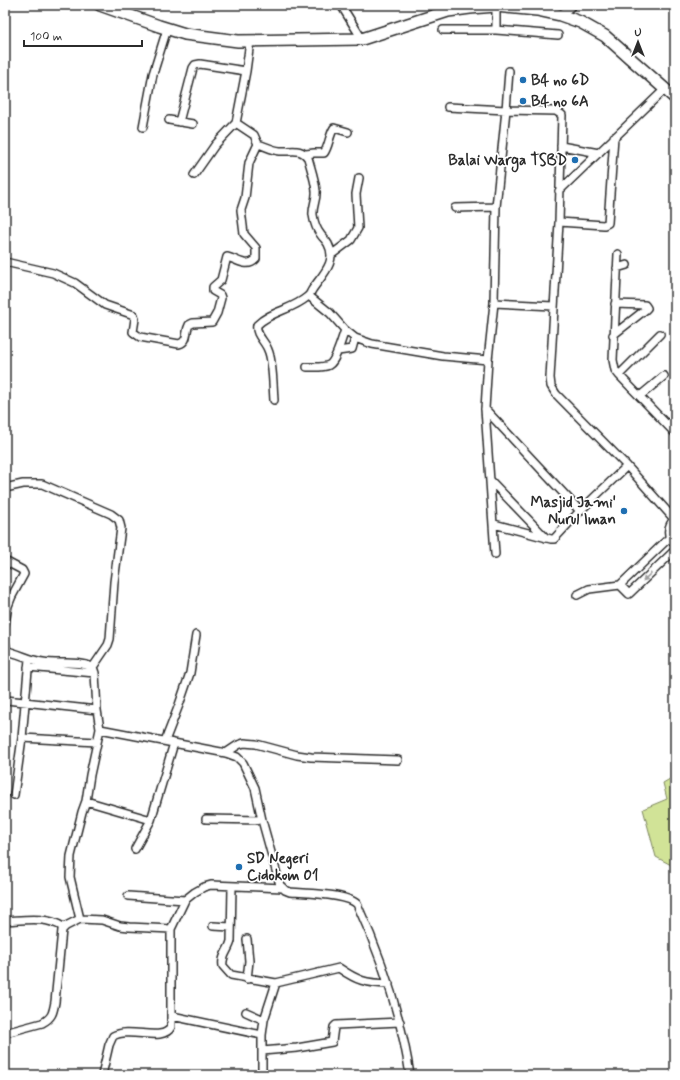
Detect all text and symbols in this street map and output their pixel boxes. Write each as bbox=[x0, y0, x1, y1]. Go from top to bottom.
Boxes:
scale bar bbox=[24, 22, 142, 48]
north arrow bbox=[618, 22, 658, 62]
text: U bbox=[634, 26, 642, 40]
text: 100 m bbox=[30, 29, 62, 45]
place label: B4 no 6D bbox=[531, 71, 589, 91]
marker: B4 no 6D bbox=[518, 75, 528, 85]
place label: B4 no 6A bbox=[531, 92, 589, 112]
marker: B4 no 6A bbox=[518, 96, 528, 106]
place label: Balai Warga TSBD bbox=[448, 151, 567, 173]
marker: Balai Warga TSBD bbox=[570, 155, 580, 165]
place label: Masjid Jami' Nurul Iman bbox=[530, 493, 616, 530]
marker: Masjid Jami' Nurul Iman bbox=[619, 506, 629, 516]
one-way arrow bbox=[642, 572, 652, 582]
place label: SD Negeri Cidokom 01 bbox=[247, 849, 318, 886]
marker: SD Negeri Cidokom 01 bbox=[234, 862, 244, 872]

